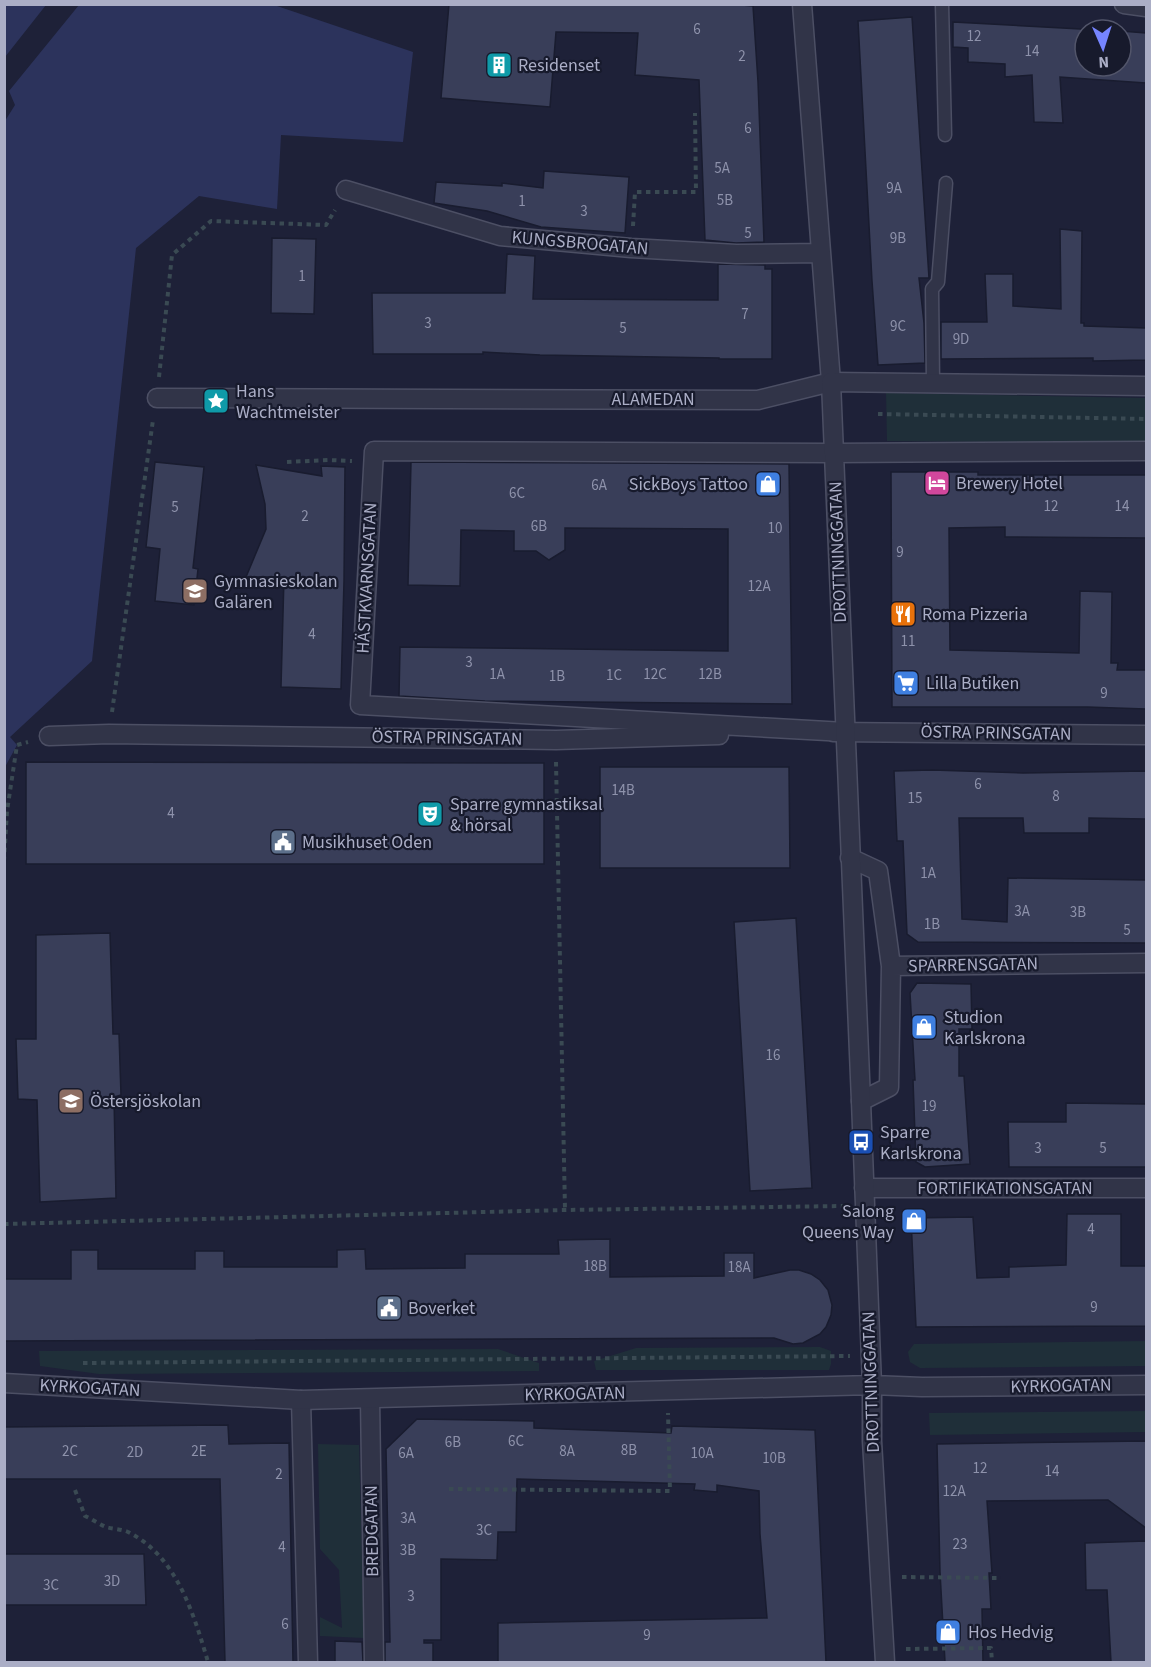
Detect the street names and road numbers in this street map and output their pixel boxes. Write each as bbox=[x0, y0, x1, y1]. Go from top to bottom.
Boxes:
street label: KUNGSBROGATAN bbox=[511, 225, 649, 261]
street label: ALAMEDAN bbox=[611, 387, 695, 412]
street label: DROTTNINGGATAN bbox=[823, 481, 853, 623]
street label: HÄSTKVARNSGATAN bbox=[351, 502, 383, 654]
street label: ÖSTRA PRINSGATAN bbox=[920, 719, 1072, 747]
street label: ÖSTRA PRINSGATAN bbox=[371, 724, 523, 752]
street label: SPARRENSGATAN bbox=[908, 951, 1038, 979]
street label: FORTIFIKATIONSGATAN bbox=[917, 1176, 1093, 1201]
street label: DROTTNINGGATAN bbox=[856, 1311, 886, 1453]
street label: KYRKOGATAN bbox=[39, 1373, 141, 1403]
street label: KYRKOGATAN bbox=[1010, 1373, 1112, 1399]
street label: KYRKOGATAN bbox=[524, 1381, 626, 1407]
street label: BREDGATAN bbox=[359, 1485, 385, 1577]

